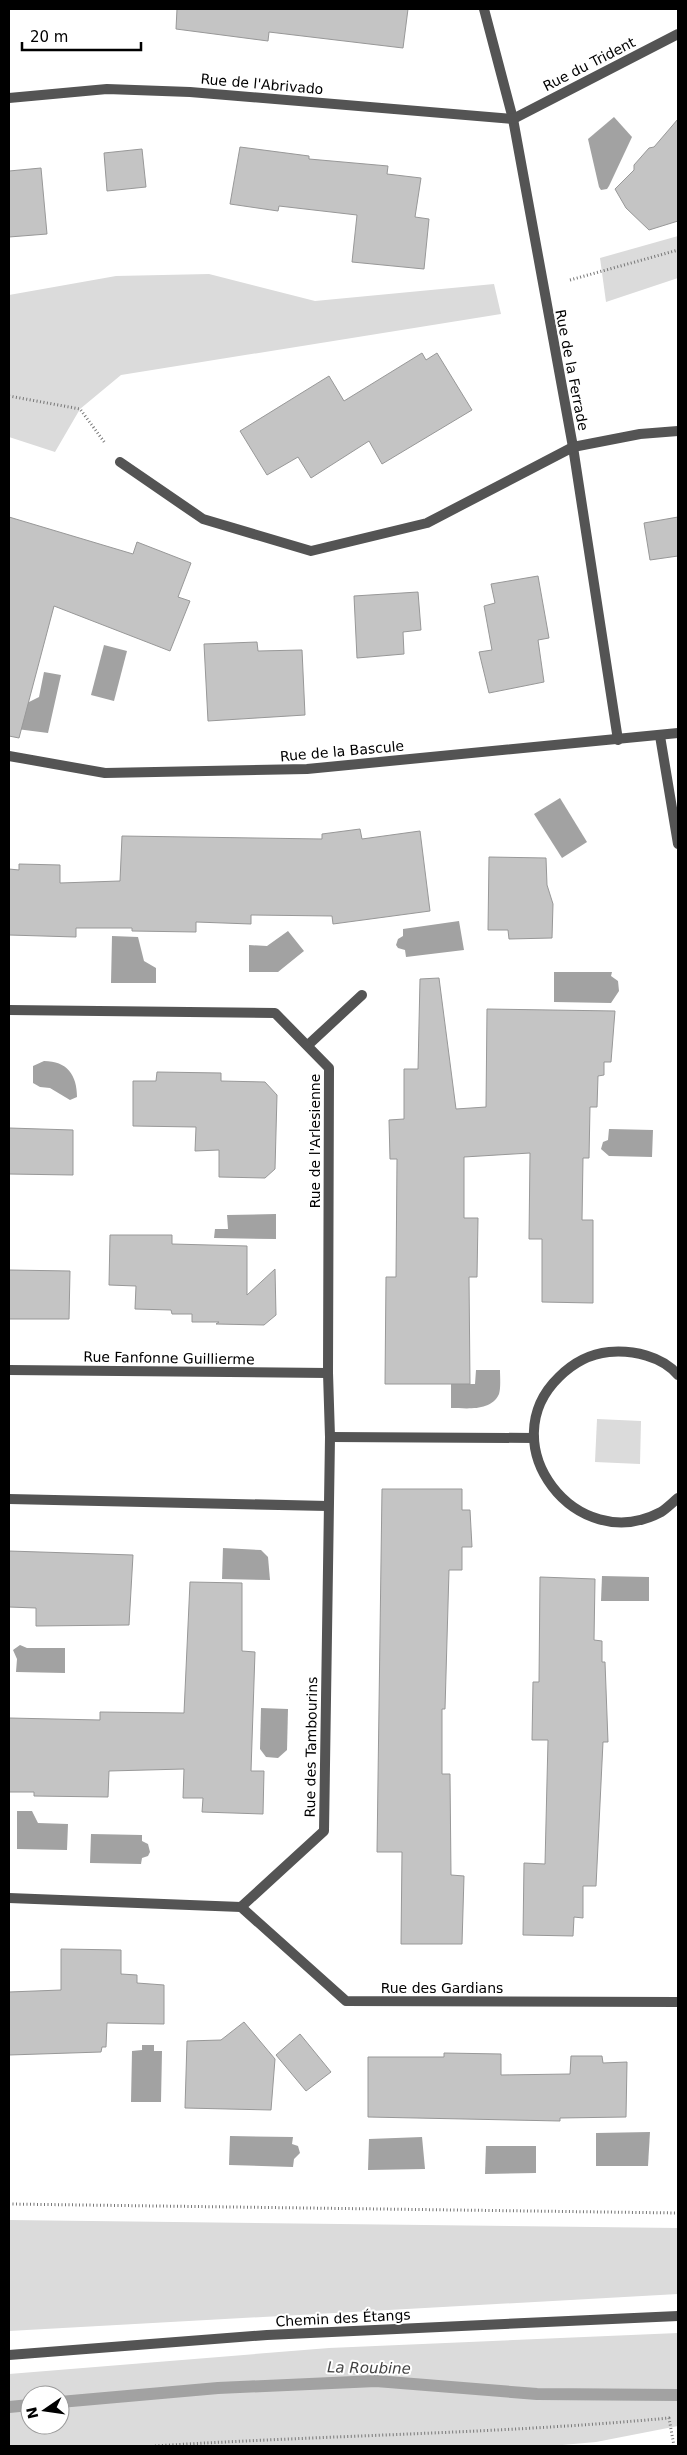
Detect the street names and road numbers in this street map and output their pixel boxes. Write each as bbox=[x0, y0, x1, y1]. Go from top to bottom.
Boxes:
street label: Rue du Trident bbox=[540, 34, 638, 94]
street label: Rue de l'Abrivado bbox=[200, 71, 324, 97]
street label: Rue de la Ferrade bbox=[552, 308, 592, 432]
street label: Rue de la Bascule bbox=[279, 738, 405, 764]
street label: Rue de l'Arlesienne bbox=[307, 1074, 323, 1208]
street label: Rue Fanfonne Guillierme bbox=[83, 1349, 255, 1367]
street label: Rue des Tambourins bbox=[302, 1676, 320, 1818]
street label: Rue des Gardians bbox=[381, 1980, 503, 1996]
street label: Chemin des Étangs bbox=[275, 2306, 411, 2330]

